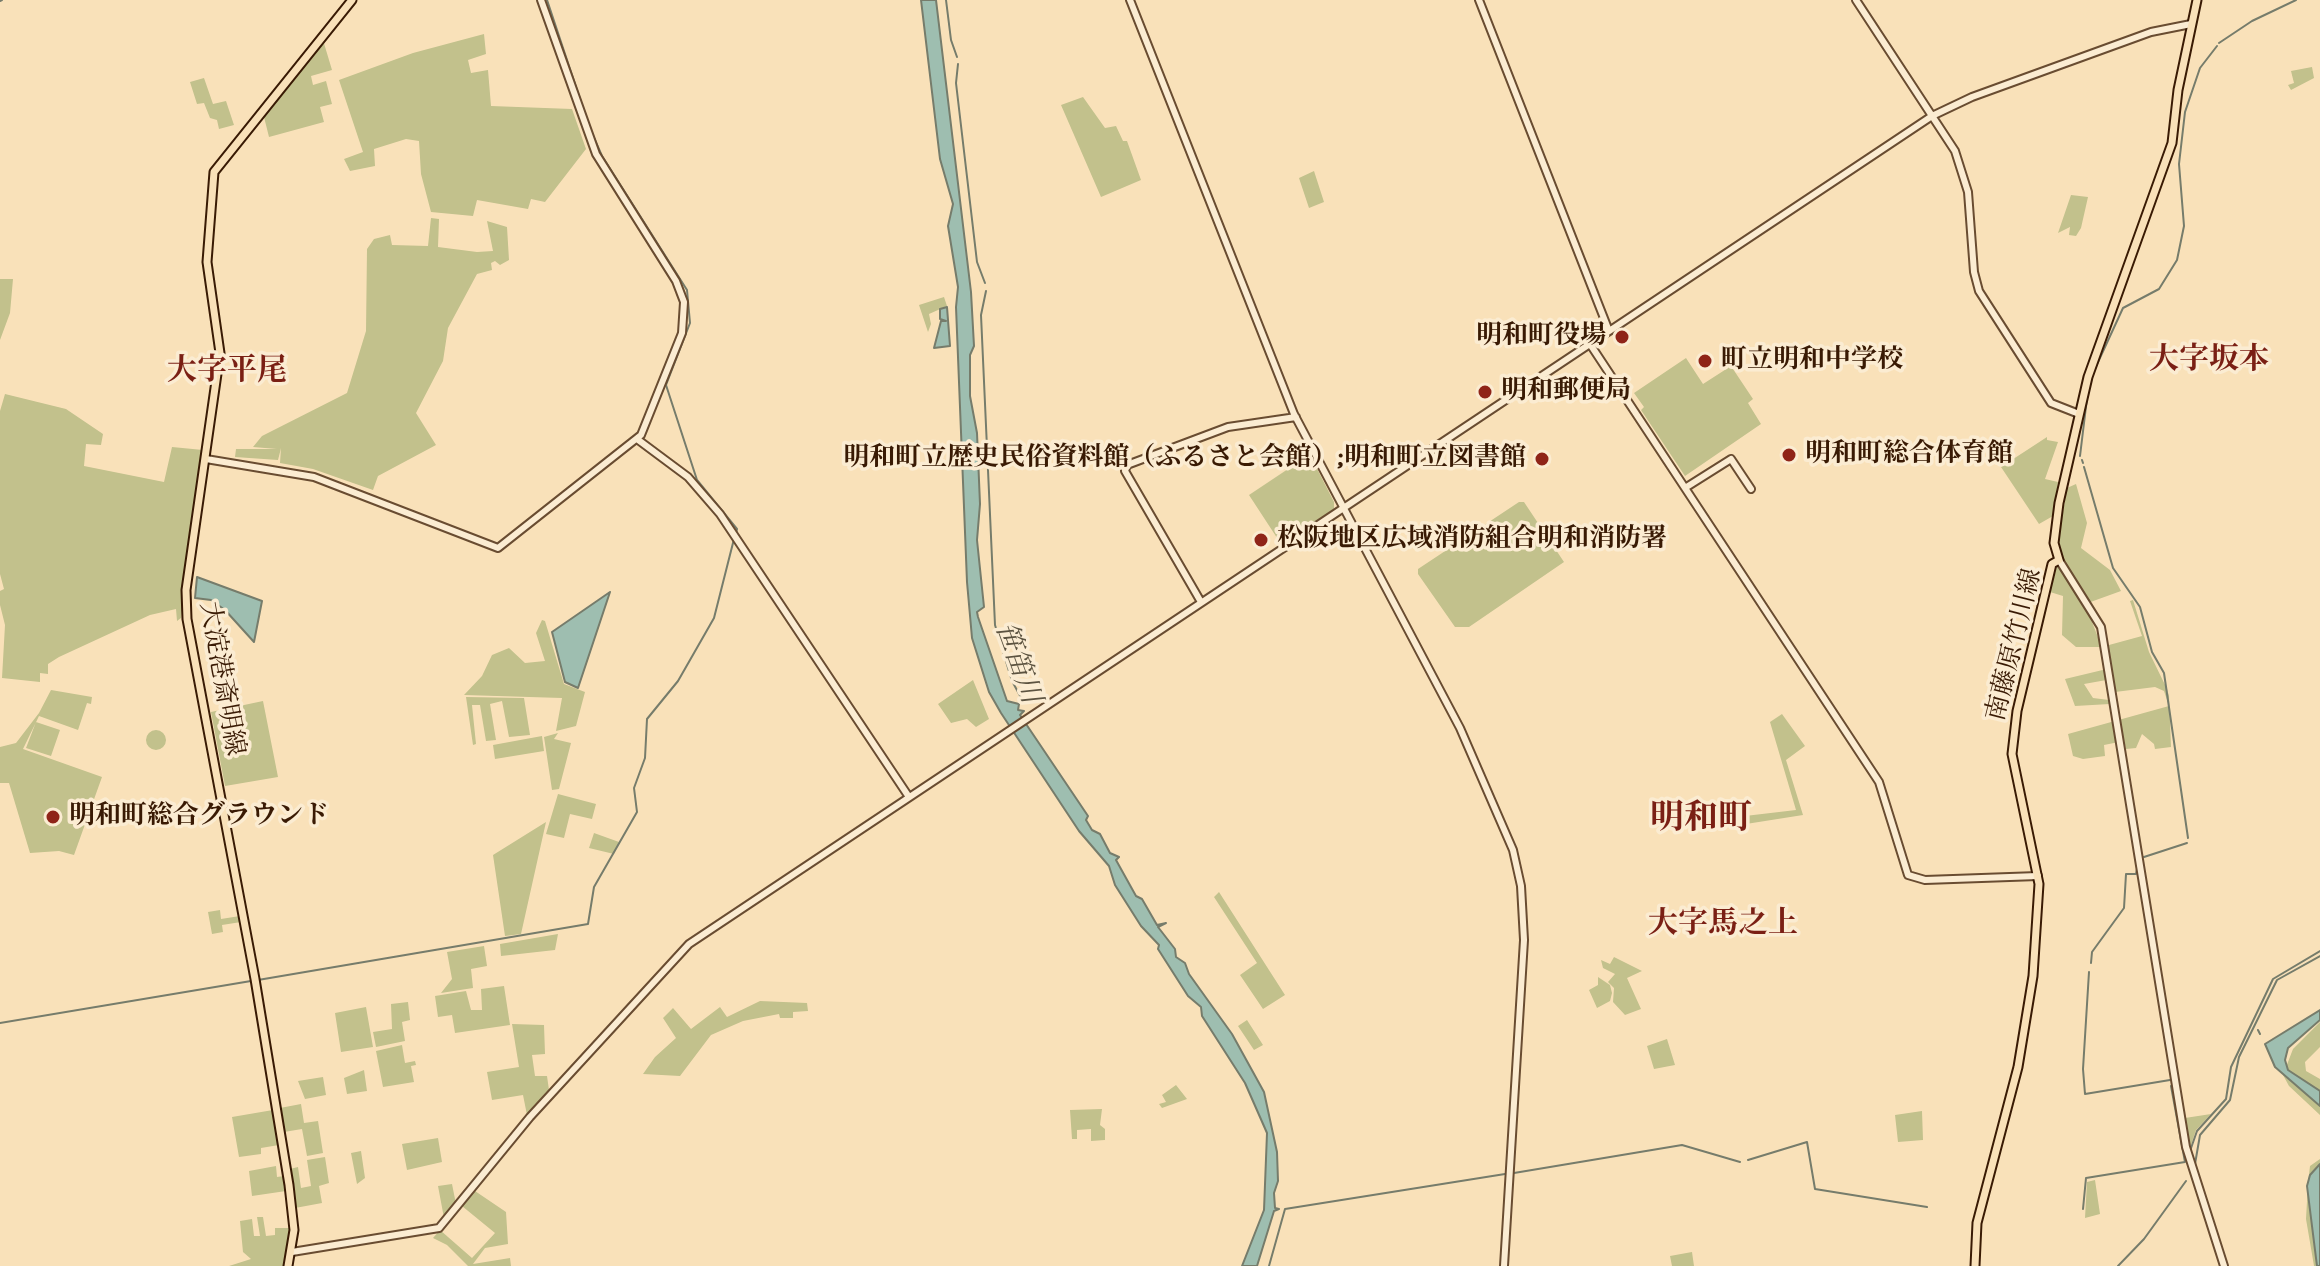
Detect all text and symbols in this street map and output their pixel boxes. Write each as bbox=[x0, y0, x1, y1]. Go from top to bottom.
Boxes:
place label: 明和町役場 bbox=[1476, 321, 1606, 353]
marker: 明和町役場 bbox=[1613, 328, 1631, 346]
district label: 大字坂本 bbox=[2149, 343, 2269, 379]
place label: 町立明和中学校 bbox=[1721, 345, 1903, 377]
marker: 町立明和中学校 bbox=[1696, 352, 1714, 370]
district label: 大字平尾 bbox=[167, 354, 287, 390]
place label: 明和郵便局 bbox=[1501, 376, 1631, 408]
marker: 明和郵便局 bbox=[1476, 383, 1494, 401]
place label: 明和町総合体育館 bbox=[1805, 439, 2013, 471]
place label: 明和町立歴史民俗資料館（ふるさと会館）;明和町立図書館 bbox=[843, 443, 1526, 475]
marker: 明和町総合体育館 bbox=[1780, 446, 1798, 464]
marker: 明和町立歴史民俗資料館（ふるさと会館）;明和町立図書館 bbox=[1533, 450, 1551, 468]
place label: 松阪地区広域消防組合明和消防署 bbox=[1277, 524, 1667, 556]
marker: 松阪地区広域消防組合明和消防署 bbox=[1252, 531, 1270, 549]
street label: 南藤原竹川線 bbox=[1981, 566, 2049, 724]
street label: 大淀港斎明線 bbox=[192, 599, 250, 759]
water label: 笹笛川 bbox=[987, 618, 1047, 708]
district label: 明和町 bbox=[1650, 800, 1752, 840]
place label: 明和町総合グラウンド bbox=[69, 801, 329, 833]
marker: 明和町総合グラウンド bbox=[44, 808, 62, 826]
district label: 大字馬之上 bbox=[1648, 907, 1798, 943]

